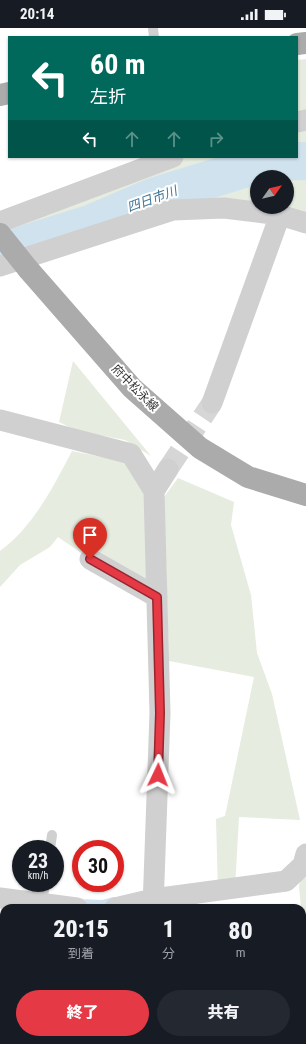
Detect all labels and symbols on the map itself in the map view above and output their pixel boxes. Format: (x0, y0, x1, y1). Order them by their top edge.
north arrow (250, 170, 294, 214)
water label: 四日市川 (125, 182, 181, 215)
street label: 府中松永線 (109, 362, 161, 414)
pin (73, 518, 107, 559)
position arrow (137, 754, 179, 796)
speed limit sign: 30 (72, 840, 124, 892)

